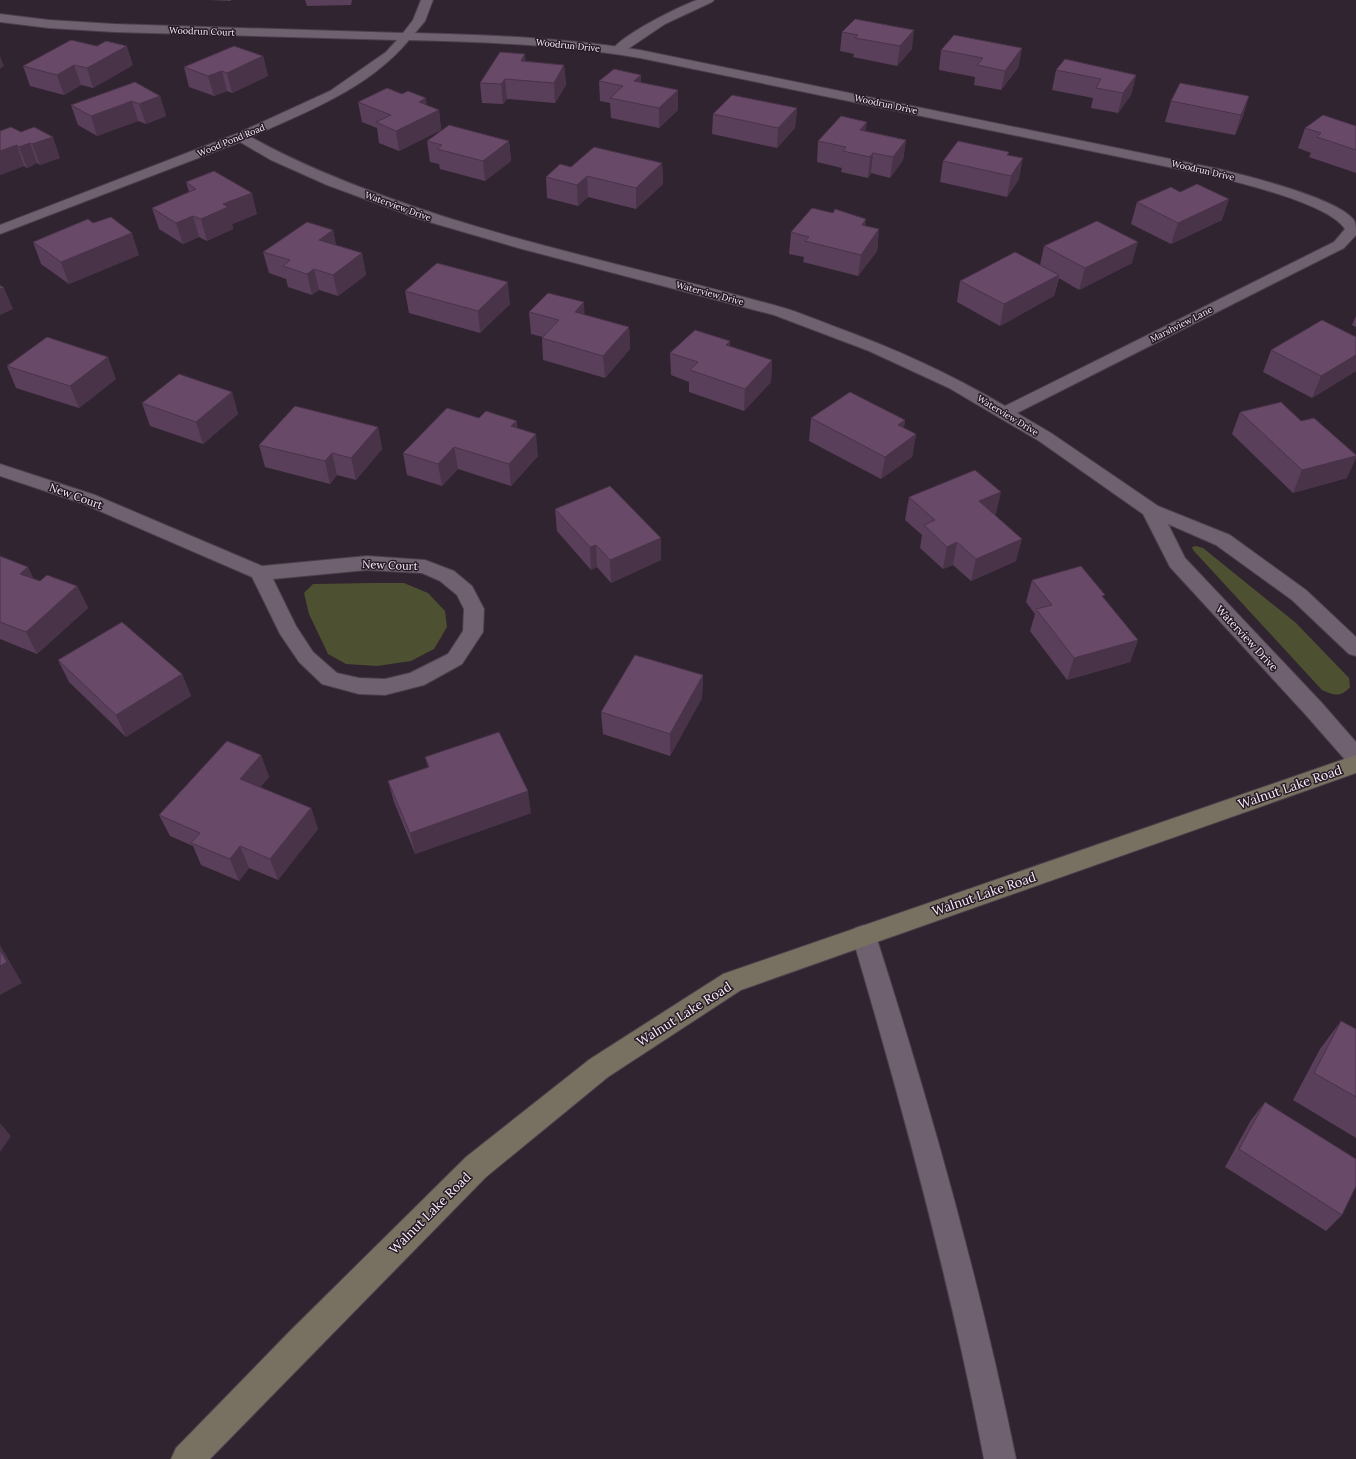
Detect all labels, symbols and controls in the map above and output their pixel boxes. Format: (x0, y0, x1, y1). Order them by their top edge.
street label: Woodrun Court (169, 24, 236, 38)
street label: Woodrun Drive (536, 36, 601, 54)
street label: Woodrun Drive (853, 92, 919, 116)
street label: Wood Pond Road (196, 121, 267, 159)
street label: Woodrun Drive (1171, 157, 1236, 183)
street label: Waterview Drive (363, 189, 433, 223)
street label: Waterview Drive (675, 279, 745, 307)
street label: Marshview Lane (1148, 304, 1214, 344)
street label: Waterview Drive (975, 392, 1041, 438)
street label: New Court (47, 480, 105, 512)
street label: New Court (362, 557, 419, 573)
street label: Waterview Drive (1213, 602, 1281, 674)
street label: Walnut Lake Road (1236, 761, 1344, 813)
street label: Walnut Lake Road (930, 868, 1038, 920)
street label: Walnut Lake Road (633, 978, 735, 1050)
street label: Walnut Lake Road (386, 1168, 475, 1257)

